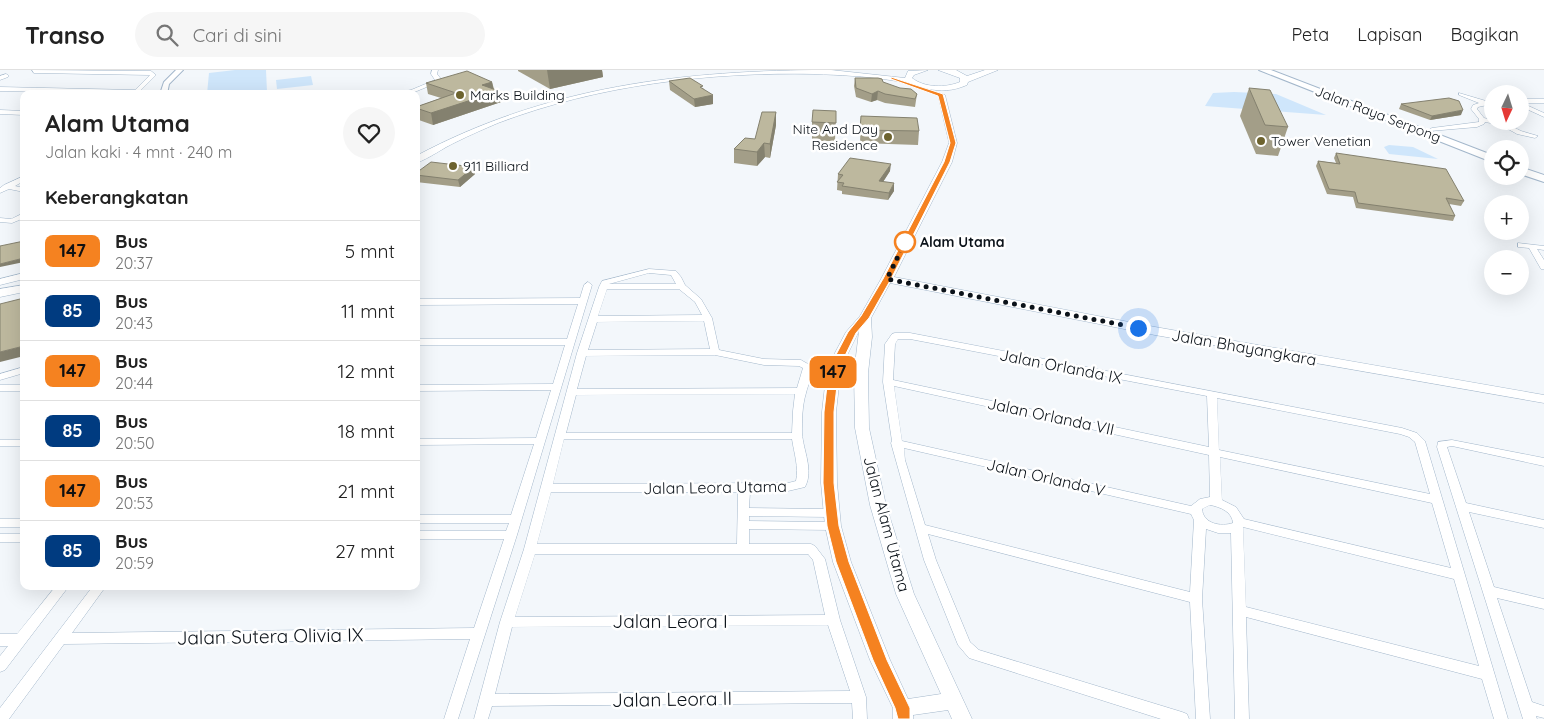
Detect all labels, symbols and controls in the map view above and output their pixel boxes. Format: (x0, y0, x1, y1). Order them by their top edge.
search box (135, 12, 485, 57)
text: Transo (25, 20, 105, 50)
icon: search (153, 21, 181, 49)
text: Cari di sini (193, 23, 282, 47)
text: Peta (1292, 23, 1329, 46)
text: Lapisan (1357, 23, 1422, 46)
text: Bagikan (1450, 23, 1519, 46)
street label: Jalan Raya Serpong (1313, 82, 1443, 146)
north arrow (1484, 85, 1529, 130)
map controls (1484, 85, 1529, 295)
place label: Marks Building (470, 86, 565, 104)
marker: Marks Building (454, 89, 466, 101)
button: heart (343, 107, 395, 159)
text: Alam Utama (45, 108, 190, 138)
place label: Nite And Day Residence (792, 120, 878, 154)
marker: Nite And Day Residence (882, 131, 894, 143)
place label: Tower Venetian (1271, 132, 1371, 150)
marker: Tower Venetian (1255, 135, 1267, 147)
button: locate (1484, 140, 1529, 185)
text: Jalan kaki · 4 mnt · 240 m (45, 142, 232, 162)
place label: 911 Billiard (463, 157, 529, 175)
marker: 911 Billiard (447, 160, 459, 172)
text: Keberangkatan (45, 185, 189, 209)
button: + (1484, 195, 1529, 240)
text: Bus (115, 229, 148, 253)
marker: Alam Utama (894, 231, 916, 253)
place label: Alam Utama (920, 233, 1004, 251)
text: 147 (59, 239, 86, 262)
text: 5 mnt (345, 239, 395, 263)
button: − (1484, 250, 1529, 295)
text: 20:37 (115, 253, 153, 273)
text: Bus (115, 289, 148, 313)
text: 85 (62, 299, 83, 322)
text: 11 mnt (341, 299, 395, 323)
text: 20:43 (115, 313, 153, 333)
your location (1126, 316, 1151, 341)
street label: Jalan Bhayangkara (1170, 324, 1318, 370)
street label: Jalan Orlanda IX (998, 344, 1124, 388)
text: Bus (115, 349, 148, 373)
line badge: 147 (804, 356, 862, 388)
text: 147 (59, 359, 86, 382)
text: 12 mnt (338, 359, 395, 383)
text: 147 (820, 360, 846, 383)
text: 20:44 (115, 373, 153, 393)
street label: Jalan Orlanda VII (986, 393, 1116, 439)
text: Bus (115, 409, 148, 433)
text: 85 (62, 419, 83, 442)
text: 18 mnt (338, 419, 395, 443)
text: 20:50 (115, 433, 155, 453)
street label: Jalan Alam Utama (859, 454, 915, 594)
street label: Jalan Orlanda V (985, 454, 1108, 500)
text: Bus (115, 469, 148, 493)
street label: Jalan Leora Utama (643, 476, 787, 498)
text: 147 (59, 479, 86, 502)
text: 21 mnt (338, 479, 395, 503)
text: 20:53 (115, 493, 153, 513)
text: Bus (115, 529, 148, 553)
text: 85 (62, 539, 83, 562)
text: 27 mnt (335, 539, 395, 563)
text: 20:59 (115, 553, 154, 573)
street label: Jalan Leora I (612, 609, 728, 633)
street label: Jalan Sutera Olivia IX (176, 622, 364, 650)
street label: Jalan Leora II (612, 686, 732, 712)

